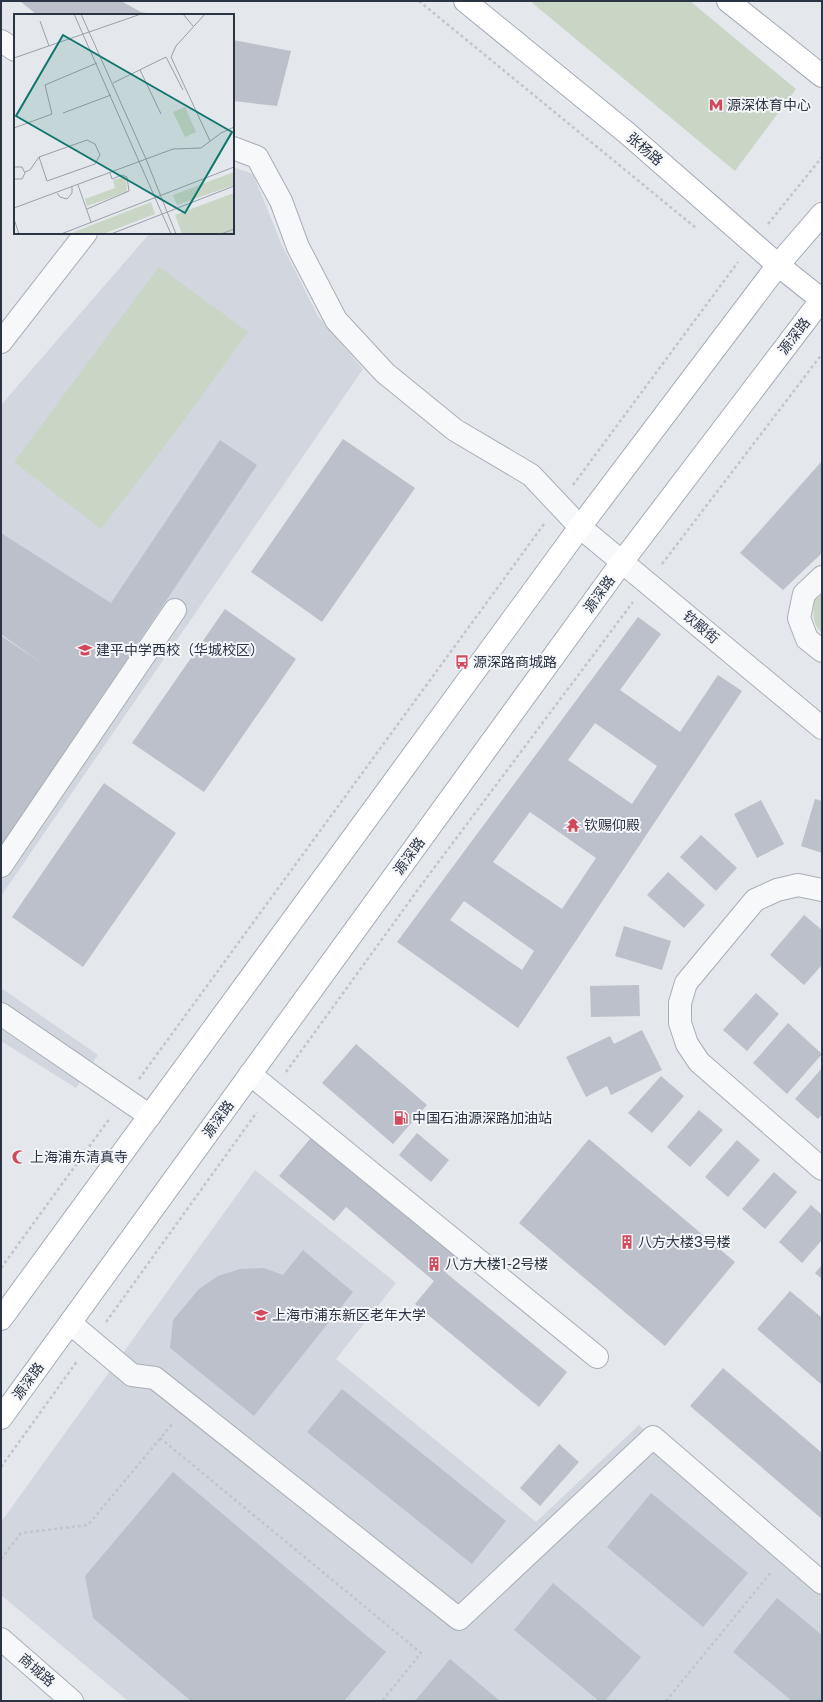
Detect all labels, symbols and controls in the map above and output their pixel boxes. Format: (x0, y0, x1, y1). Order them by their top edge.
inset map (14, 14, 234, 234)
metro station icon: 源深体育中心 (708, 97, 724, 113)
place label: 源深体育中心 (727, 97, 811, 113)
street label: 张杨路 (624, 129, 666, 169)
street label: 源深路 (775, 314, 813, 358)
street label: 源深路 (580, 572, 618, 616)
street label: 钦殿街 (680, 607, 722, 647)
school or university icon: 建平中学西校（华城校区） (77, 642, 93, 658)
place label: 建平中学西校（华城校区） (96, 642, 264, 658)
bus stop icon: 源深路商城路 (454, 654, 470, 670)
place label: 源深路商城路 (473, 654, 557, 670)
temple icon: 钦赐仰殿 (565, 817, 581, 833)
place label: 钦赐仰殿 (584, 817, 640, 833)
street label: 源深路 (390, 834, 428, 878)
street label: 源深路 (199, 1097, 237, 1141)
fuel station icon: 中国石油源深路加油站 (393, 1110, 409, 1126)
place label: 中国石油源深路加油站 (412, 1110, 552, 1126)
mosque icon: 上海浦东清真寺 (11, 1149, 27, 1165)
place label: 上海浦东清真寺 (30, 1149, 128, 1165)
building icon: 八方大楼3号楼 (619, 1234, 635, 1250)
place label: 八方大楼3号楼 (638, 1234, 731, 1250)
building icon: 八方大楼1-2号楼 (426, 1256, 442, 1272)
place label: 八方大楼1-2号楼 (445, 1256, 548, 1272)
school or university icon: 上海市浦东新区老年大学 (253, 1307, 269, 1323)
place label: 上海市浦东新区老年大学 (272, 1307, 426, 1323)
street label: 源深路 (9, 1359, 47, 1403)
street label: 商城路 (16, 1650, 58, 1690)

